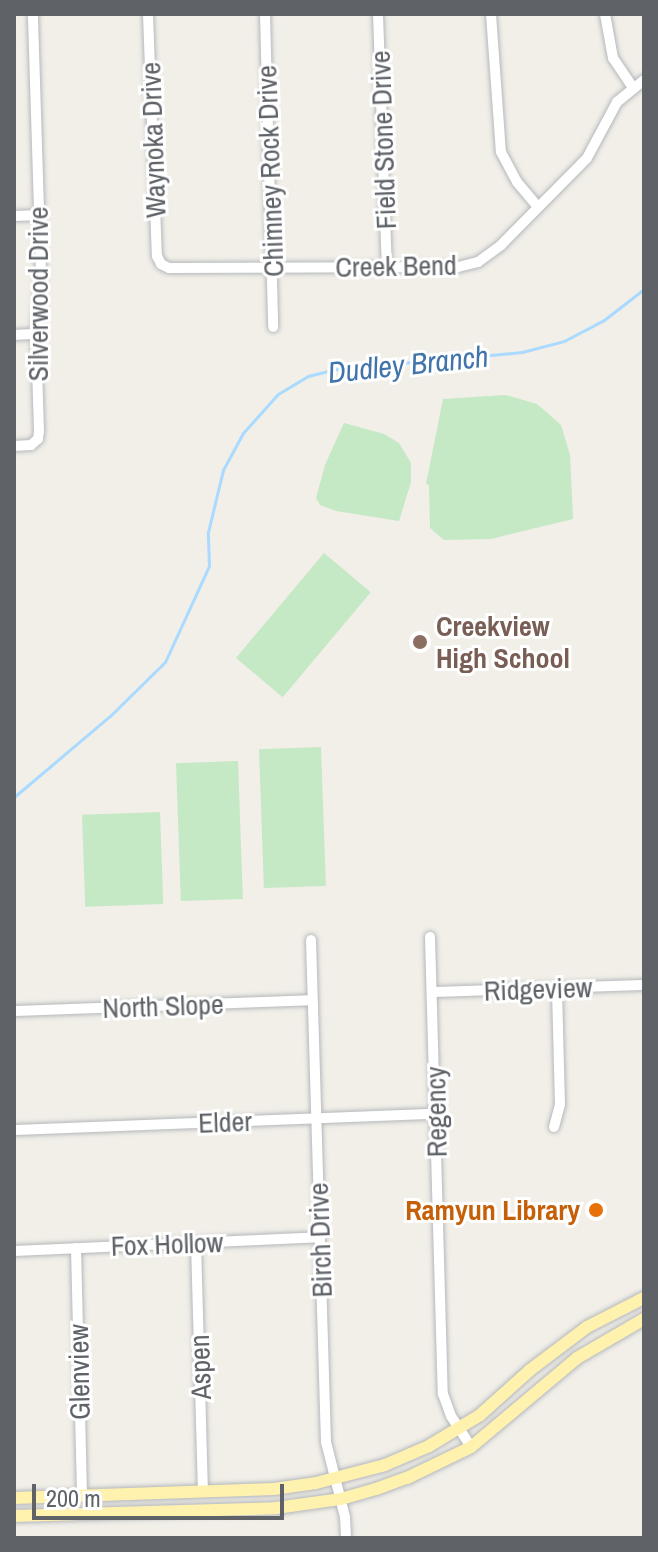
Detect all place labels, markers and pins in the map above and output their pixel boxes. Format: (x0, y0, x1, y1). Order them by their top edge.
place label: Creekview High School (436, 609, 570, 675)
marker: Creekview High School (411, 633, 429, 651)
place label: Ramyun Library (405, 1193, 580, 1227)
marker: Ramyun Library (587, 1201, 605, 1219)

